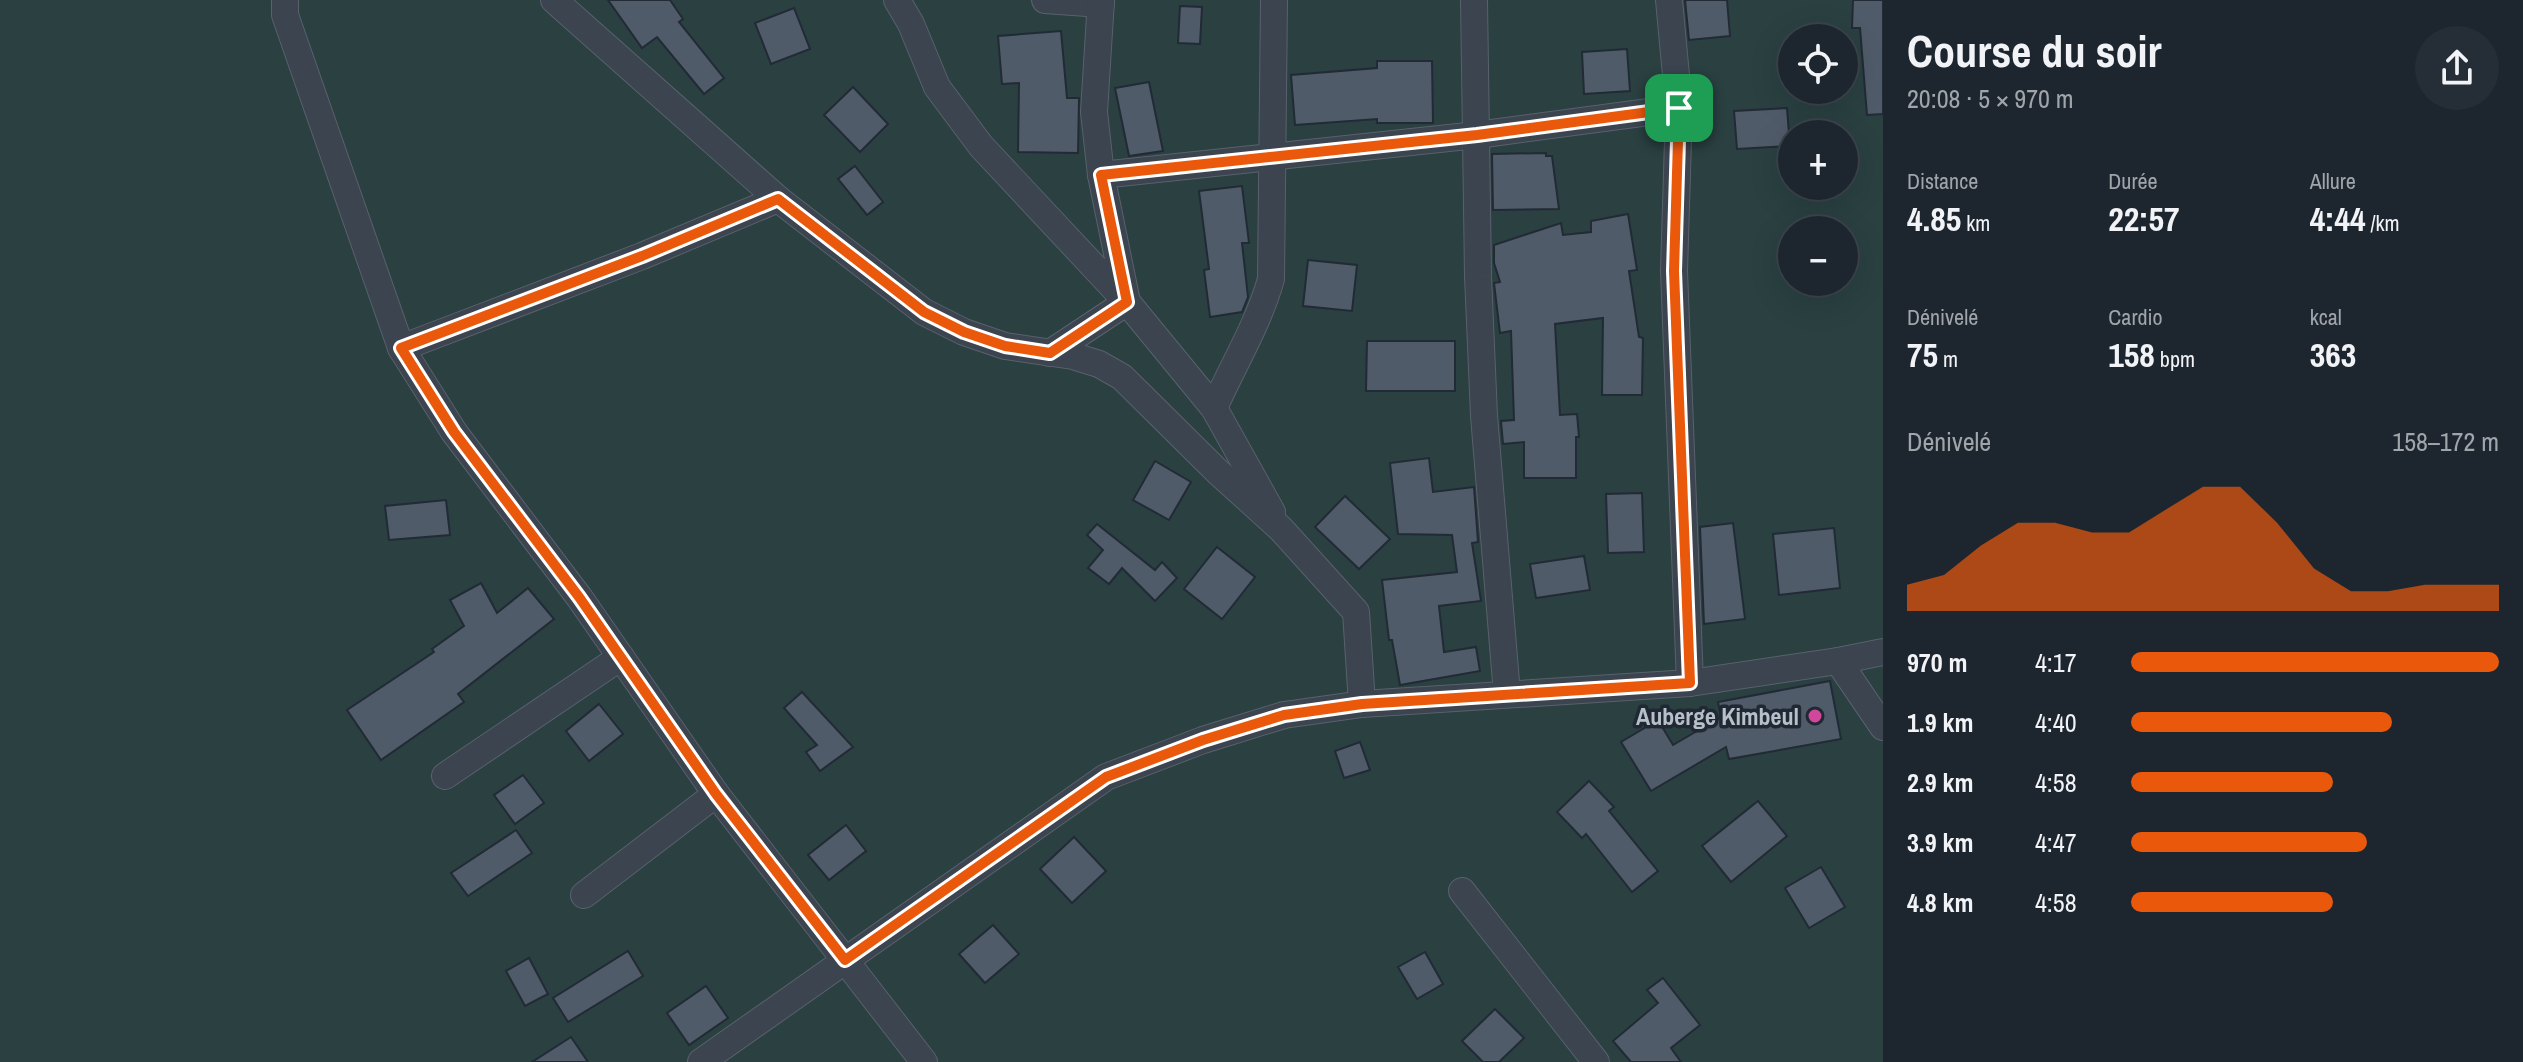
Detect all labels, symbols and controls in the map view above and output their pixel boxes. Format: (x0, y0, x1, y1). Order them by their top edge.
text: Course du soir (1907, 21, 2162, 81)
map controls (1778, 24, 1858, 296)
button: locate (1778, 24, 1858, 104)
button: share (2415, 26, 2499, 110)
pin (1645, 74, 1713, 142)
text: 20:08 · 5 × 970 m (1907, 81, 2074, 116)
icon: arrive (1657, 86, 1701, 130)
button: + (1778, 120, 1858, 200)
text: Distance (1907, 166, 1978, 196)
text: Durée (2108, 166, 2157, 196)
text: Allure (2310, 166, 2356, 196)
text: 4.85 (1907, 196, 1961, 242)
text: 22:57 (2108, 196, 2180, 242)
text: 4:44 (2310, 196, 2365, 242)
text: km (1961, 208, 1990, 238)
text: /km (2365, 208, 2400, 238)
button: − (1778, 216, 1858, 296)
text: Dénivelé (1907, 302, 1978, 332)
text: Cardio (2108, 302, 2162, 332)
text: kcal (2310, 302, 2342, 332)
text: 75 (1907, 332, 1938, 378)
text: 158 (2108, 332, 2155, 378)
text: 363 (2310, 332, 2356, 378)
text: m (1938, 344, 1958, 374)
text: bpm (2155, 344, 2195, 374)
text: Dénivelé (1907, 424, 1991, 459)
text: 158–172 m (2392, 424, 2499, 459)
text: 970 m (1907, 645, 1967, 680)
text: 4:17 (2035, 645, 2077, 680)
place label: Auberge Kimbeul (1636, 700, 1799, 732)
text: 1.9 km (1907, 705, 1973, 740)
text: 4:40 (2035, 705, 2077, 740)
marker: Auberge Kimbeul (1806, 707, 1824, 725)
text: 2.9 km (1907, 765, 1973, 800)
text: 4:58 (2035, 765, 2077, 800)
text: 3.9 km (1907, 825, 1973, 860)
text: 4:47 (2035, 825, 2077, 860)
text: 4.8 km (1907, 885, 1973, 920)
text: 4:58 (2035, 885, 2077, 920)

